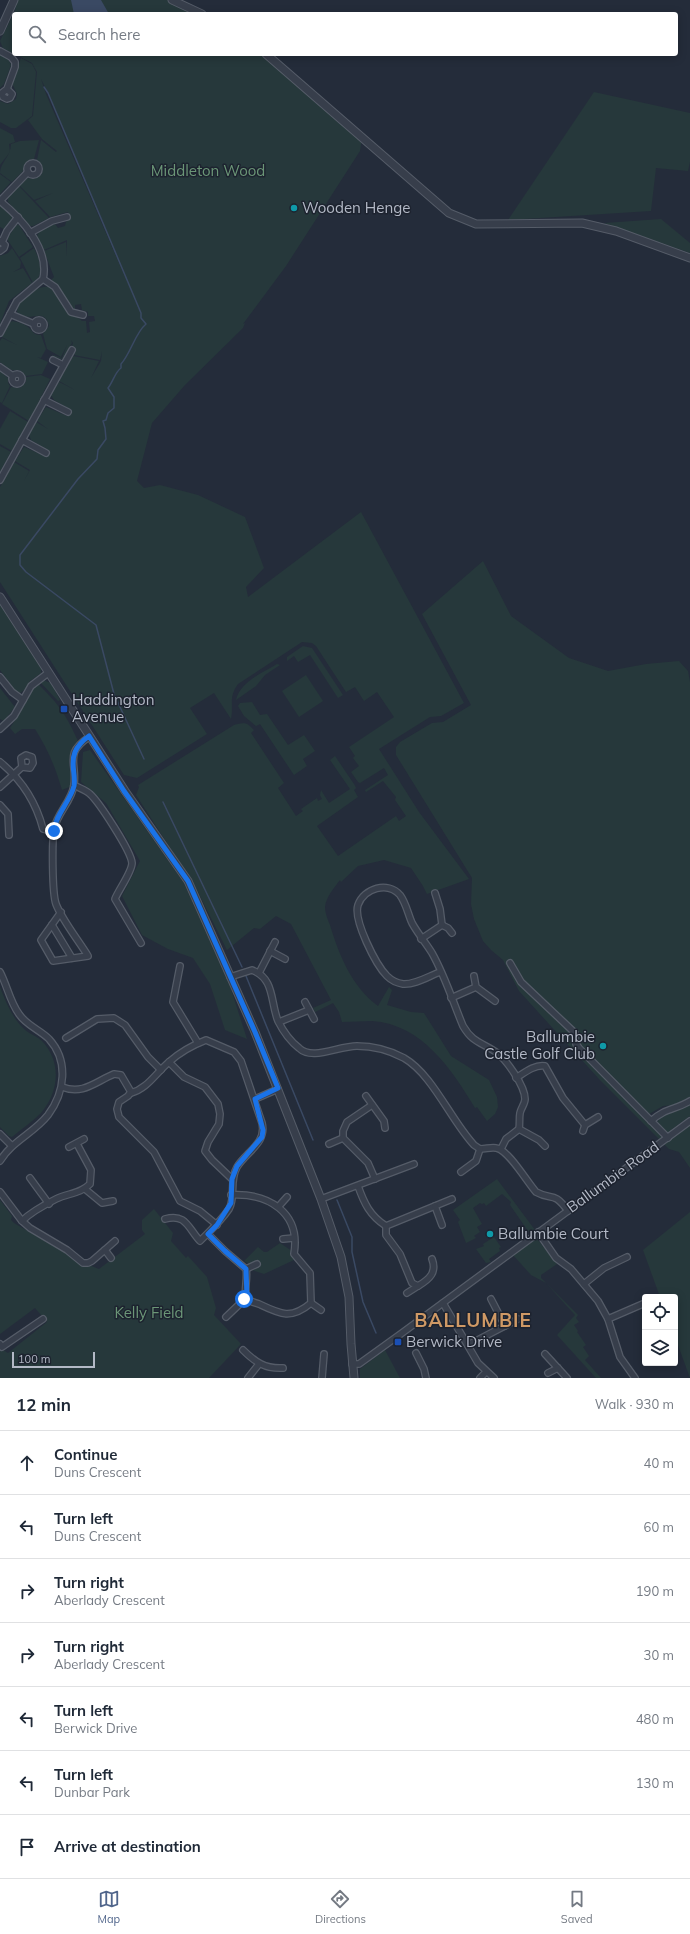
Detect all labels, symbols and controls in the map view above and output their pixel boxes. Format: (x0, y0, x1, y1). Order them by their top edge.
search box (12, 12, 678, 56)
icon: search (26, 23, 48, 45)
text: Search here (58, 25, 140, 44)
park label: Middleton Wood (151, 161, 265, 180)
place label: Wooden Henge (302, 198, 410, 217)
marker: Wooden Henge (289, 203, 299, 213)
place label: Haddington Avenue (72, 690, 154, 726)
marker: Haddington Avenue (59, 704, 69, 714)
route end (45, 822, 63, 840)
place label: Ballumbie Castle Golf Club (484, 1027, 595, 1063)
marker: Ballumbie Castle Golf Club (598, 1041, 608, 1051)
street label: Ballumbie Road (563, 1137, 663, 1216)
place label: Ballumbie Court (498, 1224, 609, 1243)
marker: Ballumbie Court (485, 1229, 495, 1239)
route start (235, 1290, 253, 1308)
map controls (642, 1294, 678, 1366)
button: locate (642, 1294, 678, 1330)
park label: Kelly Field (114, 1303, 184, 1322)
district label: BALLUMBIE (414, 1308, 532, 1332)
button: layers (642, 1330, 678, 1366)
place label: Berwick Drive (406, 1332, 502, 1351)
marker: Berwick Drive (393, 1337, 403, 1347)
scale bar (12, 1350, 95, 1369)
text: 100 m (18, 1352, 50, 1366)
text: 12 min (16, 1394, 71, 1415)
text: Walk · 930 m (595, 1396, 674, 1412)
text: Continue (54, 1445, 117, 1464)
icon: ahead (16, 1452, 38, 1474)
text: 40 m (644, 1455, 674, 1471)
text: Duns Crescent (54, 1464, 141, 1480)
text: Turn left (54, 1509, 113, 1528)
icon: left (16, 1516, 38, 1538)
text: 60 m (644, 1519, 674, 1535)
text: Duns Crescent (54, 1528, 141, 1544)
text: Turn right (54, 1573, 124, 1592)
icon: right (16, 1580, 38, 1602)
text: 190 m (636, 1583, 674, 1599)
text: Aberlady Crescent (54, 1592, 165, 1608)
text: Turn right (54, 1637, 124, 1656)
icon: right (16, 1644, 38, 1666)
text: 30 m (644, 1647, 674, 1663)
text: Aberlady Crescent (54, 1656, 165, 1672)
text: Turn left (54, 1701, 113, 1720)
icon: left (16, 1708, 38, 1730)
text: 480 m (636, 1711, 674, 1727)
text: Berwick Drive (54, 1720, 137, 1736)
text: Turn left (54, 1765, 113, 1784)
icon: left (16, 1772, 38, 1794)
text: 130 m (636, 1775, 674, 1791)
text: Dunbar Park (54, 1784, 130, 1800)
icon: arrive (16, 1836, 38, 1858)
text: Arrive at destination (54, 1837, 201, 1856)
tab: Map (97, 1888, 120, 1926)
tab: Directions (315, 1888, 366, 1926)
tab: Saved (561, 1888, 593, 1926)

